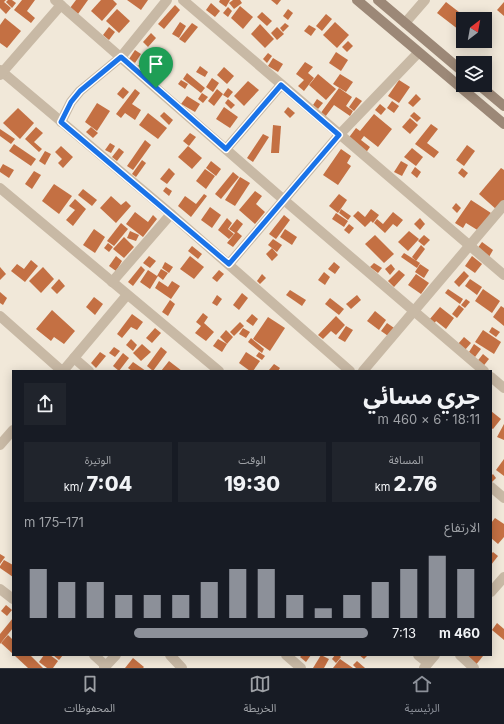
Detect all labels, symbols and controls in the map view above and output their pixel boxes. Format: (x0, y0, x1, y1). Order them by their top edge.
north arrow (456, 12, 492, 48)
map controls (456, 12, 492, 92)
pin (139, 47, 173, 88)
icon: arrive (145, 53, 167, 75)
button: layers (456, 56, 492, 92)
button: share (24, 383, 66, 425)
text: جري مسائي (363, 383, 480, 409)
text: 18:11 · 6 × 460 m (378, 411, 480, 427)
text: الوتيرة (85, 453, 111, 467)
text: الوقت (238, 453, 266, 467)
text: المسافة (389, 453, 423, 467)
text: 7:04 (87, 472, 132, 496)
text: 19:30 (224, 472, 280, 496)
text: 2.76 (393, 472, 437, 496)
text: /km (64, 480, 87, 494)
text: km (375, 480, 393, 494)
text: 171–175 m (24, 514, 84, 530)
text: الارتفاع (444, 519, 480, 535)
text: 7:13 (392, 625, 416, 641)
text: 460 m (439, 625, 480, 641)
tab: المحفوظات (64, 673, 115, 720)
tab: الخريطة (243, 673, 276, 720)
tab: الرئيسية (405, 673, 440, 720)

